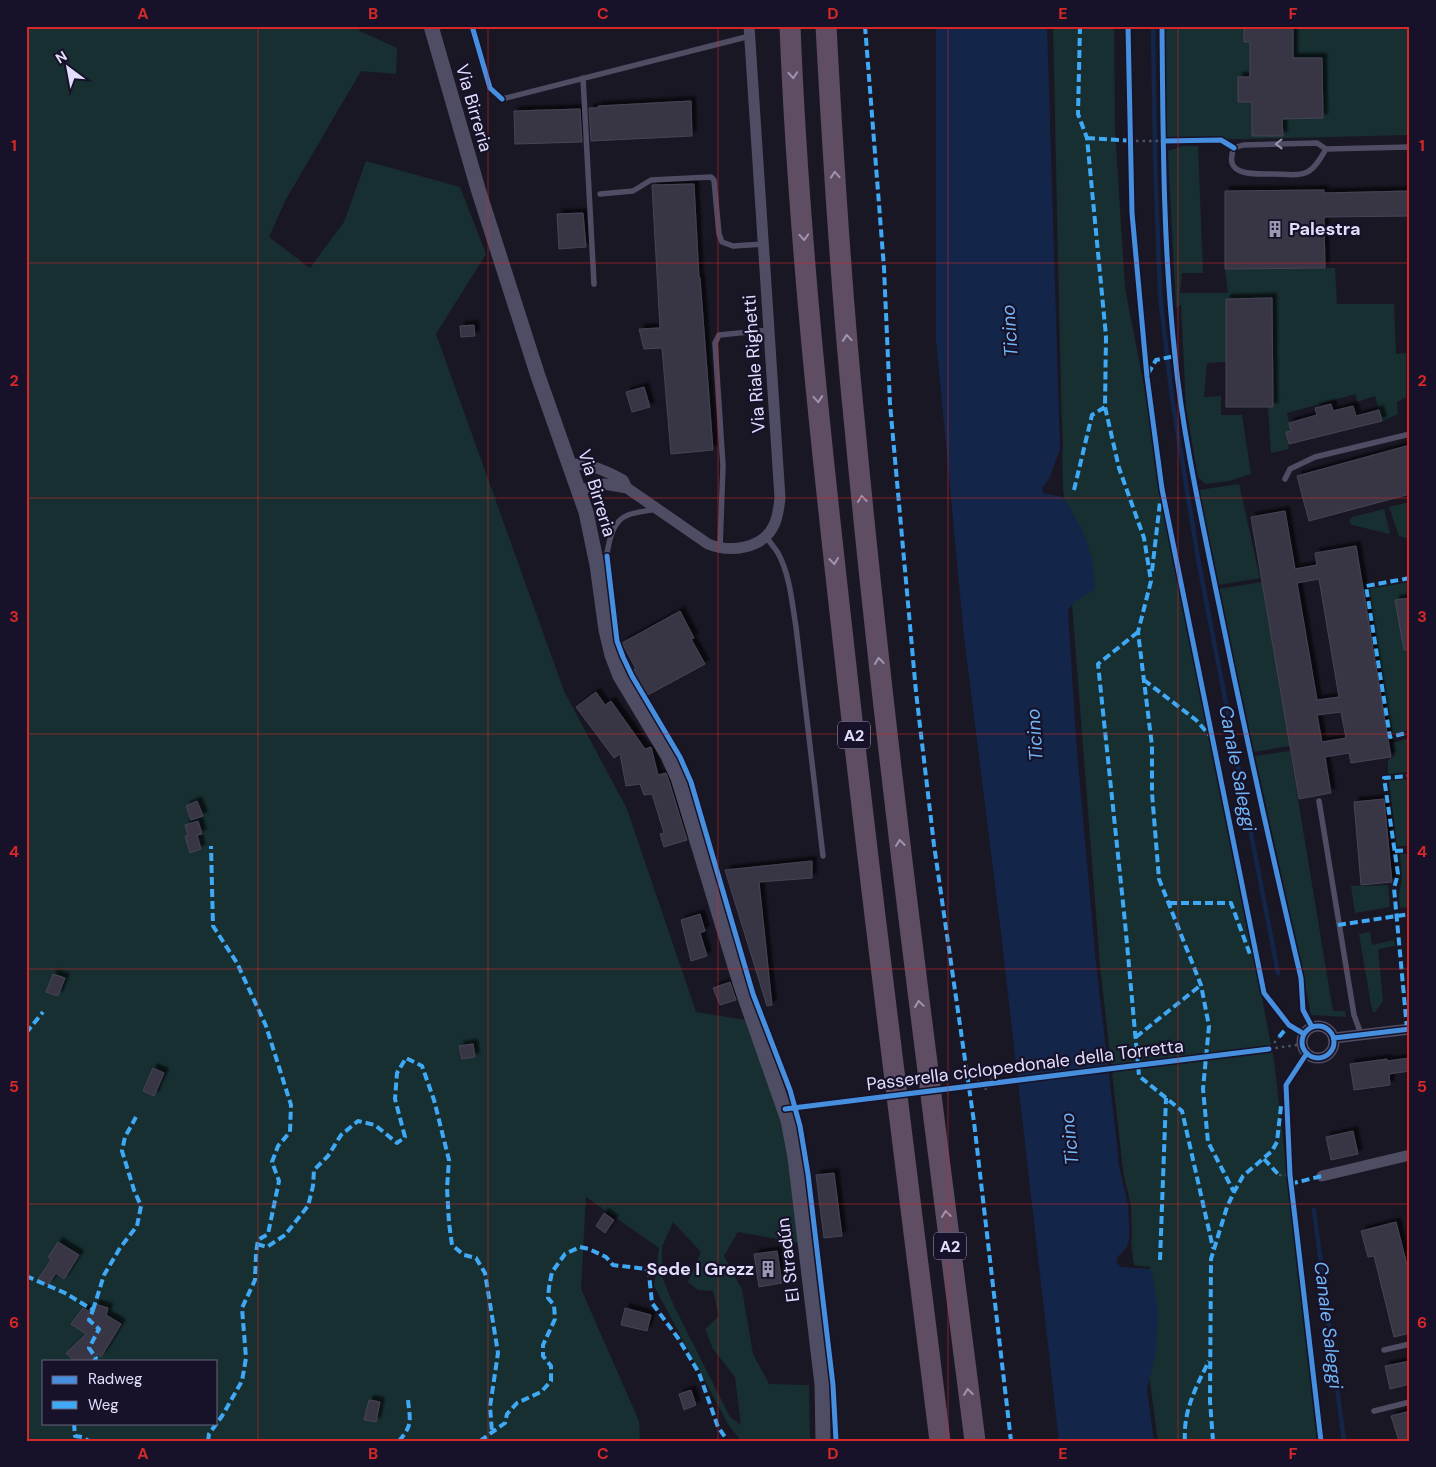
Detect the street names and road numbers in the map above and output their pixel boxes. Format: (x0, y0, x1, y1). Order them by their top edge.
street label: Via Birreria (450, 61, 498, 155)
street label: Via Riale Righetti (737, 294, 771, 434)
street label: Via Birreria (572, 446, 622, 540)
road number: A2 (838, 722, 870, 748)
street label: Passerella ciclopedonale della Torretta (865, 1034, 1185, 1096)
street label: El Stradún (771, 1216, 805, 1304)
road number: A2 (934, 1232, 966, 1260)

